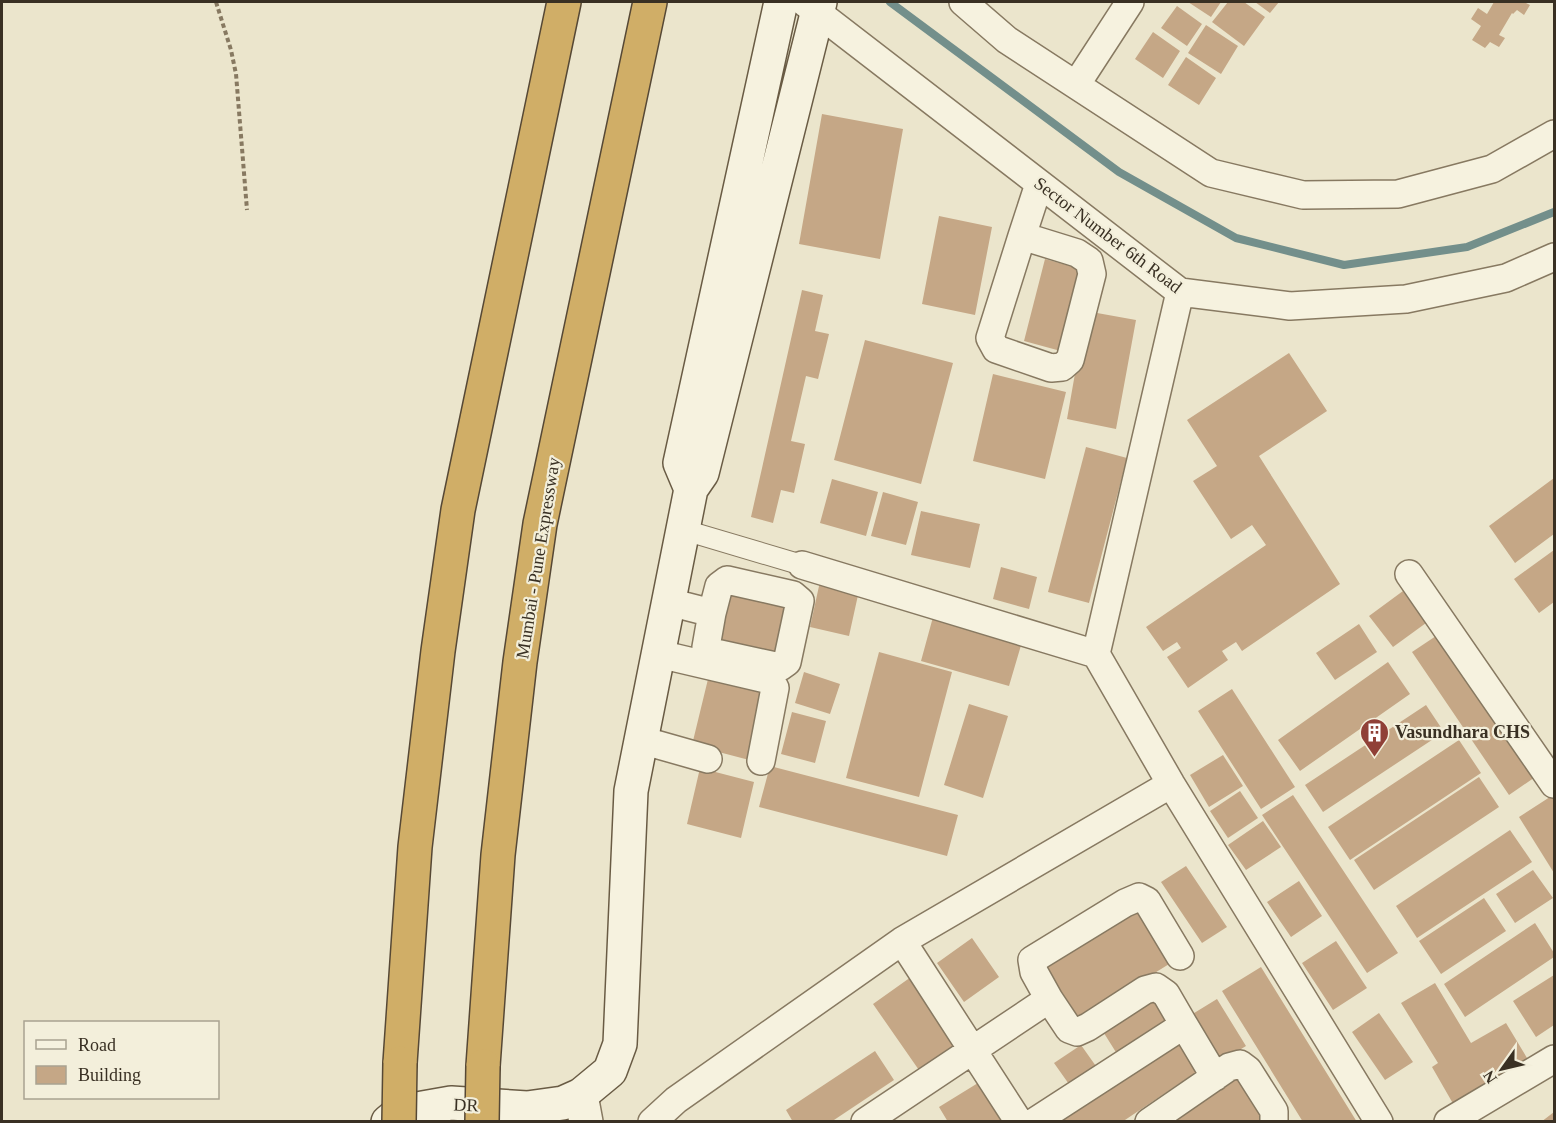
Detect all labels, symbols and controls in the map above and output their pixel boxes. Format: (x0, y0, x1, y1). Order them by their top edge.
street label: Sector Number 6th Road (1030, 173, 1186, 297)
street label: Mumbai - Pune Expressway (512, 456, 564, 660)
building icon: Vasundhara CHS (1358, 716, 1390, 758)
place label: Vasundhara CHS (1395, 722, 1530, 742)
legend (24, 1021, 219, 1099)
text: Road (78, 1035, 116, 1055)
north arrow (1472, 1039, 1532, 1099)
text: Building (78, 1065, 141, 1085)
text: N (1479, 1067, 1500, 1087)
street label: DR (453, 1095, 479, 1115)

